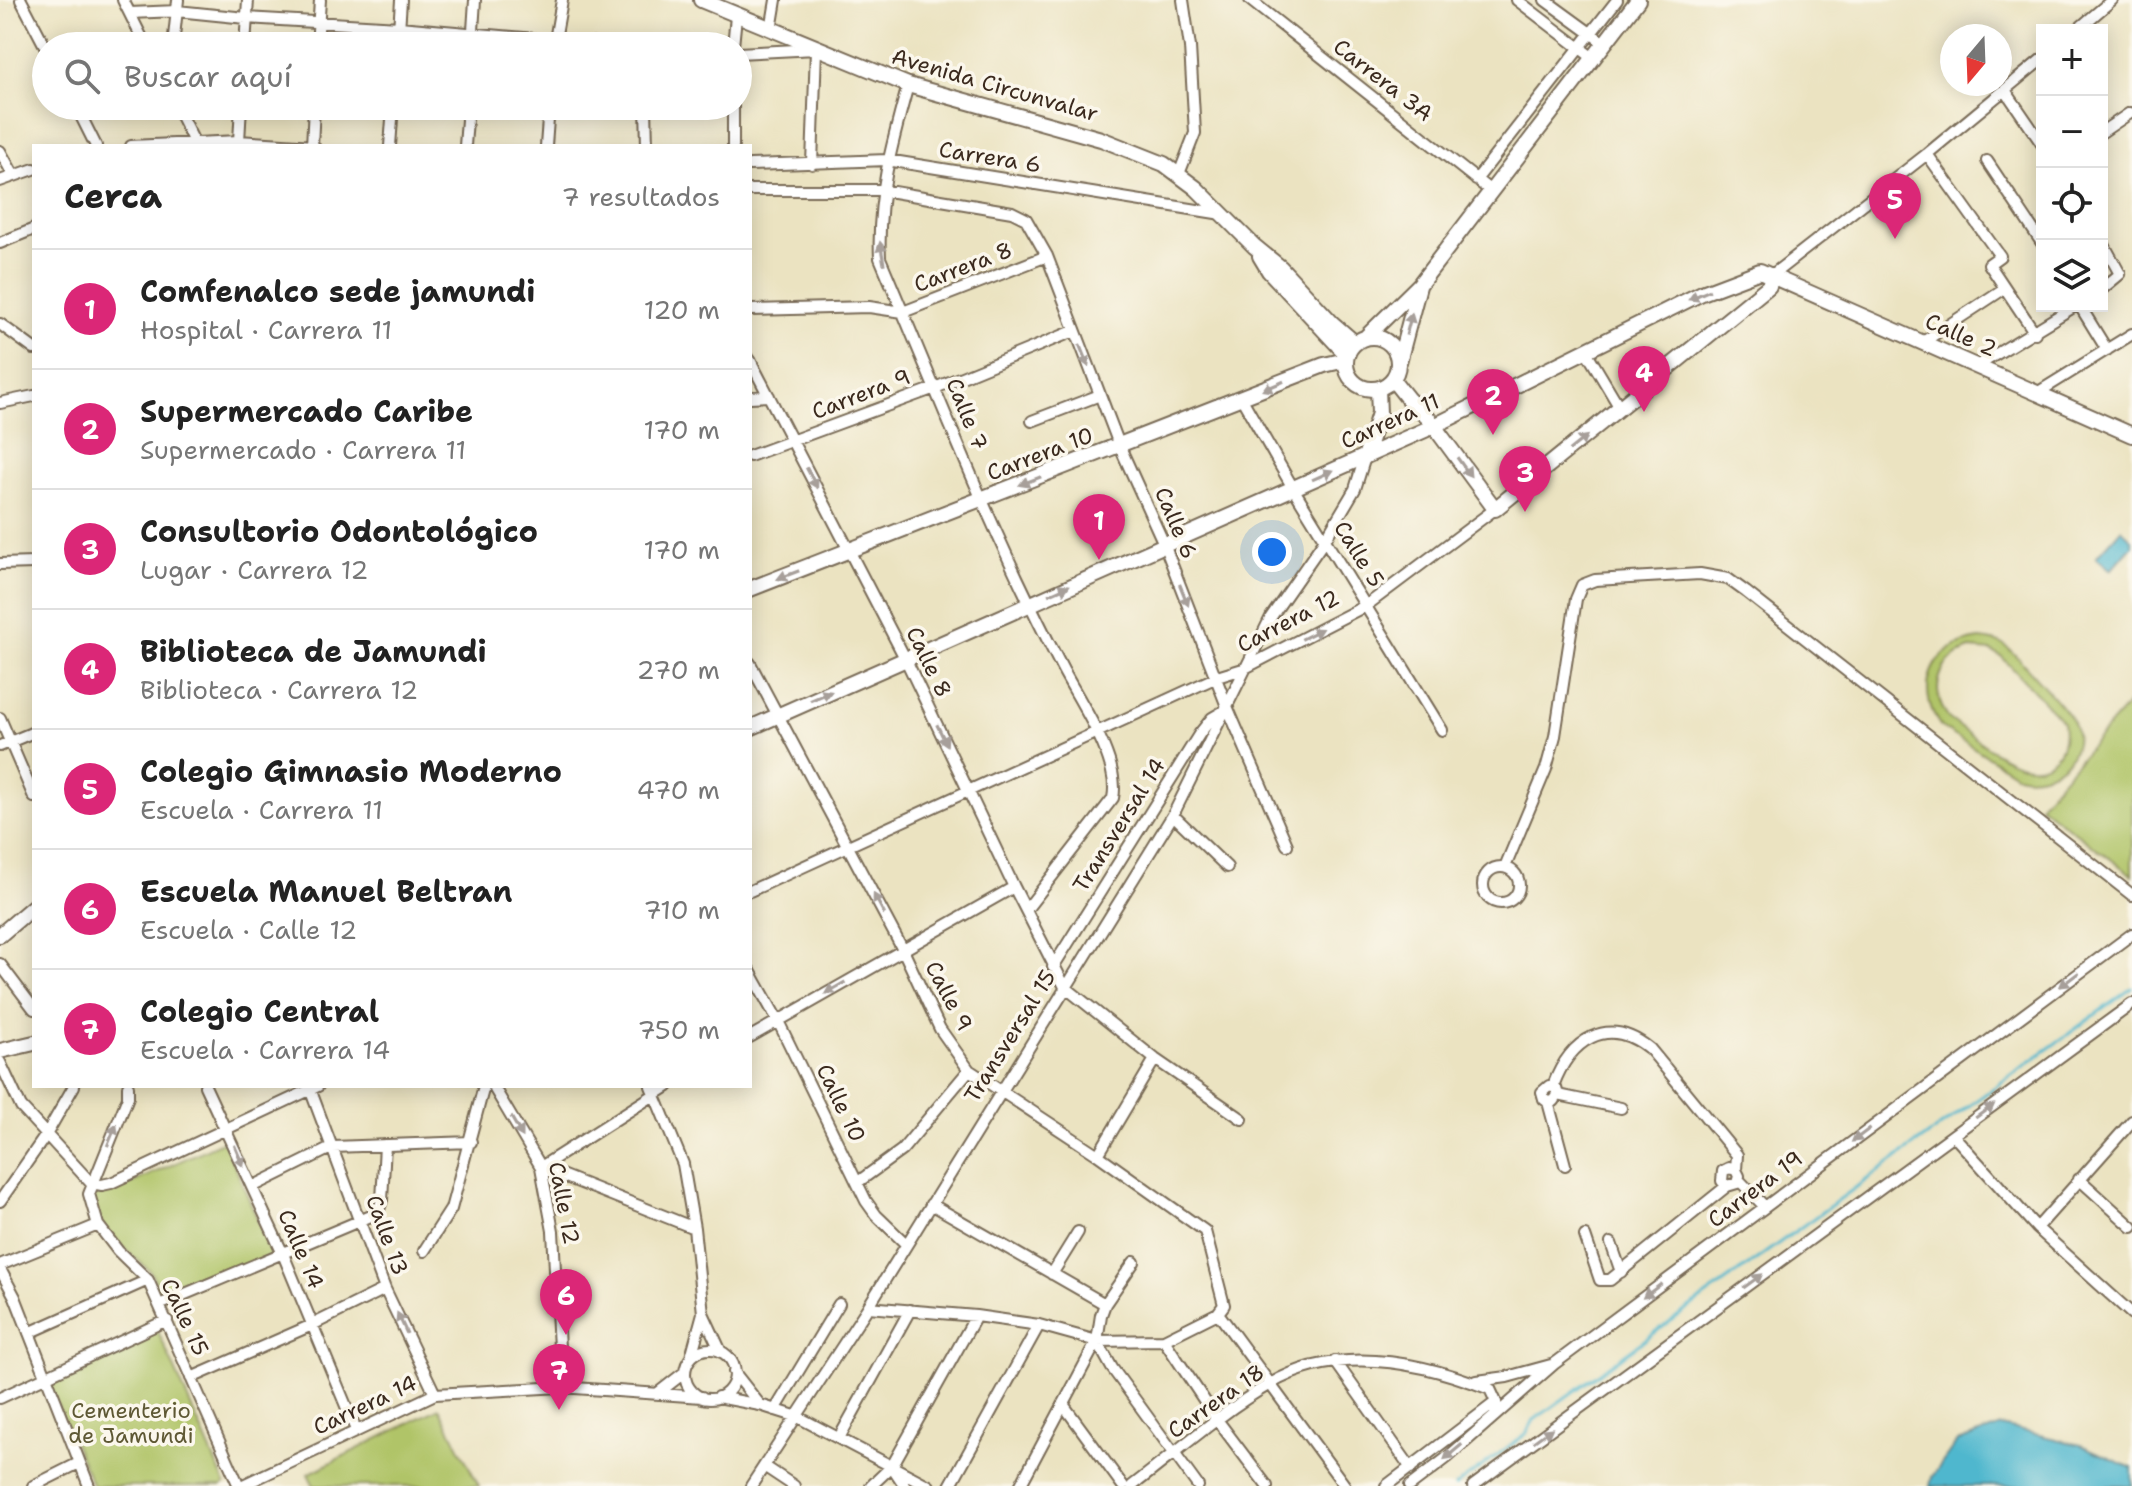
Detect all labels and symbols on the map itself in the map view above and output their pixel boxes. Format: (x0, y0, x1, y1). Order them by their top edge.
north arrow (1940, 24, 2012, 96)
street label: Carrera 3A (1327, 32, 1439, 128)
street label: Avenida Circunvalar (888, 42, 1102, 128)
street label: Carrera 6 (937, 135, 1043, 179)
pin: 5 (1869, 173, 1921, 239)
street label: Carrera 8 (910, 235, 1016, 299)
one-way arrow (875, 241, 887, 266)
one-way arrow (1688, 288, 1711, 301)
street label: Calle 2 (1921, 306, 2001, 364)
one-way arrow (1403, 311, 1415, 336)
one-way arrow (1078, 344, 1091, 368)
pin: 4 (1618, 346, 1670, 412)
street label: Carrera 9 (808, 362, 914, 426)
pin: 2 (1467, 369, 1519, 435)
street label: Calle 7 (939, 374, 995, 454)
one-way arrow (1261, 380, 1284, 393)
street label: Carrera 11 (1336, 386, 1444, 456)
street label: Carrera 10 (983, 420, 1097, 488)
one-way arrow (1568, 435, 1588, 452)
pin: 3 (1499, 446, 1551, 512)
one-way arrow (1456, 456, 1472, 478)
one-way arrow (806, 467, 819, 490)
one-way arrow (1311, 469, 1334, 482)
one-way arrow (1018, 475, 1042, 488)
street label: Calle 6 (1148, 483, 1204, 563)
pin: 1 (1073, 494, 1125, 560)
street label: Calle 5 (1327, 515, 1391, 593)
your location (1252, 532, 1292, 572)
one-way arrow (776, 569, 800, 582)
one-way arrow (1178, 583, 1191, 607)
street label: Carrera 12 (1232, 583, 1344, 659)
one-way arrow (1047, 584, 1070, 597)
street label: Calle 8 (899, 622, 959, 702)
one-way arrow (1301, 627, 1324, 640)
one-way arrow (809, 689, 833, 703)
one-way arrow (936, 724, 949, 747)
street label: Transversal 14 (1066, 753, 1172, 897)
one-way arrow (872, 892, 885, 915)
street label: Calle 9 (919, 956, 979, 1036)
street label: Transversal 15 (958, 964, 1062, 1108)
one-way arrow (2059, 972, 2080, 988)
one-way arrow (824, 981, 846, 995)
street label: Calle 10 (810, 1059, 872, 1147)
one-way arrow (1975, 1104, 1996, 1119)
one-way arrow (510, 1116, 524, 1138)
one-way arrow (106, 1123, 119, 1147)
one-way arrow (1851, 1127, 1871, 1143)
street label: Carrera 19 (1702, 1144, 1808, 1234)
one-way arrow (232, 1145, 245, 1168)
street label: Calle 12 (542, 1159, 586, 1247)
street label: Calle 13 (359, 1191, 415, 1279)
street label: Calle 14 (271, 1205, 331, 1293)
pin: 6 (540, 1269, 592, 1335)
one-way arrow (1742, 1273, 1764, 1289)
street label: Calle 15 (155, 1274, 215, 1360)
one-way arrow (1642, 1282, 1662, 1298)
one-way arrow (395, 1312, 409, 1335)
pin: 7 (533, 1344, 585, 1410)
street label: Carrera 18 (1162, 1357, 1270, 1445)
street label: Carrera 14 (308, 1368, 422, 1442)
park label: Cementerio de Jamundi (68, 1396, 194, 1450)
one-way arrow (1533, 1427, 1553, 1443)
one-way arrow (1443, 1443, 1463, 1461)

